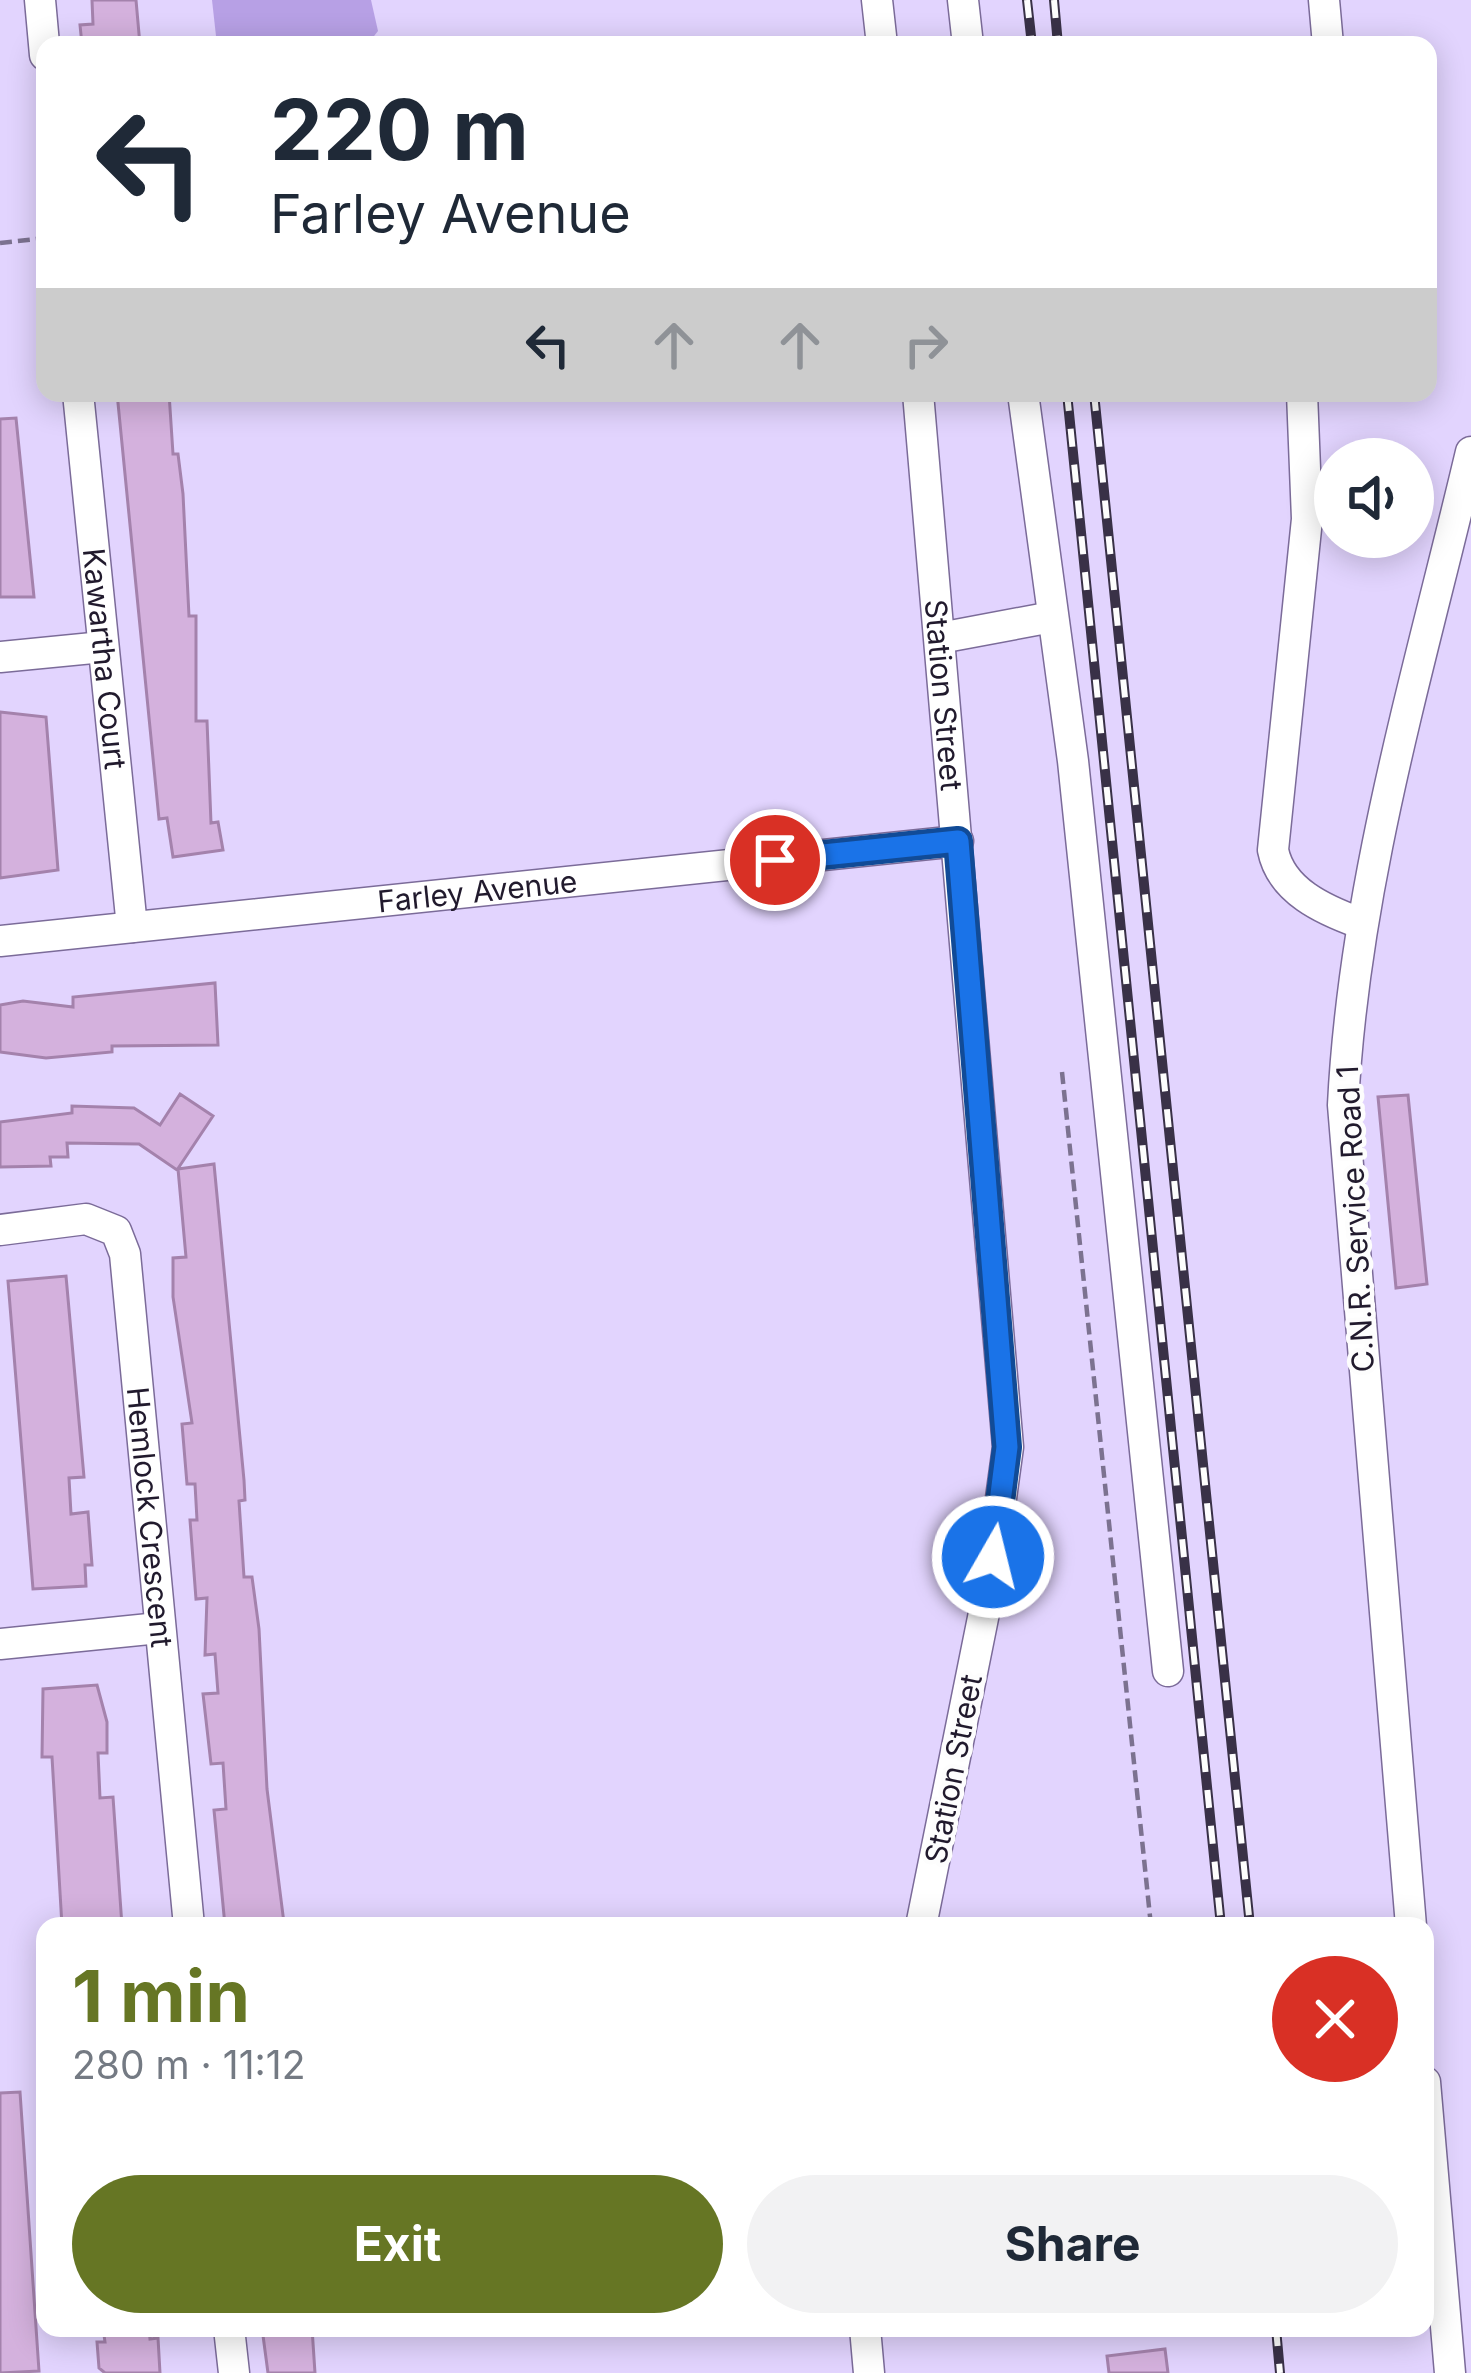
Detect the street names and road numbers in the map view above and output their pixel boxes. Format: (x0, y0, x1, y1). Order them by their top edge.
street label: Kawartha Court (76, 546, 134, 771)
street label: Station Street (918, 598, 970, 792)
street label: Farley Avenue (376, 863, 579, 919)
street label: C.N.R. Service Road 1 (1329, 1065, 1381, 1373)
street label: Hemlock Crescent (120, 1385, 180, 1649)
street label: Station Street (917, 1671, 989, 1867)

